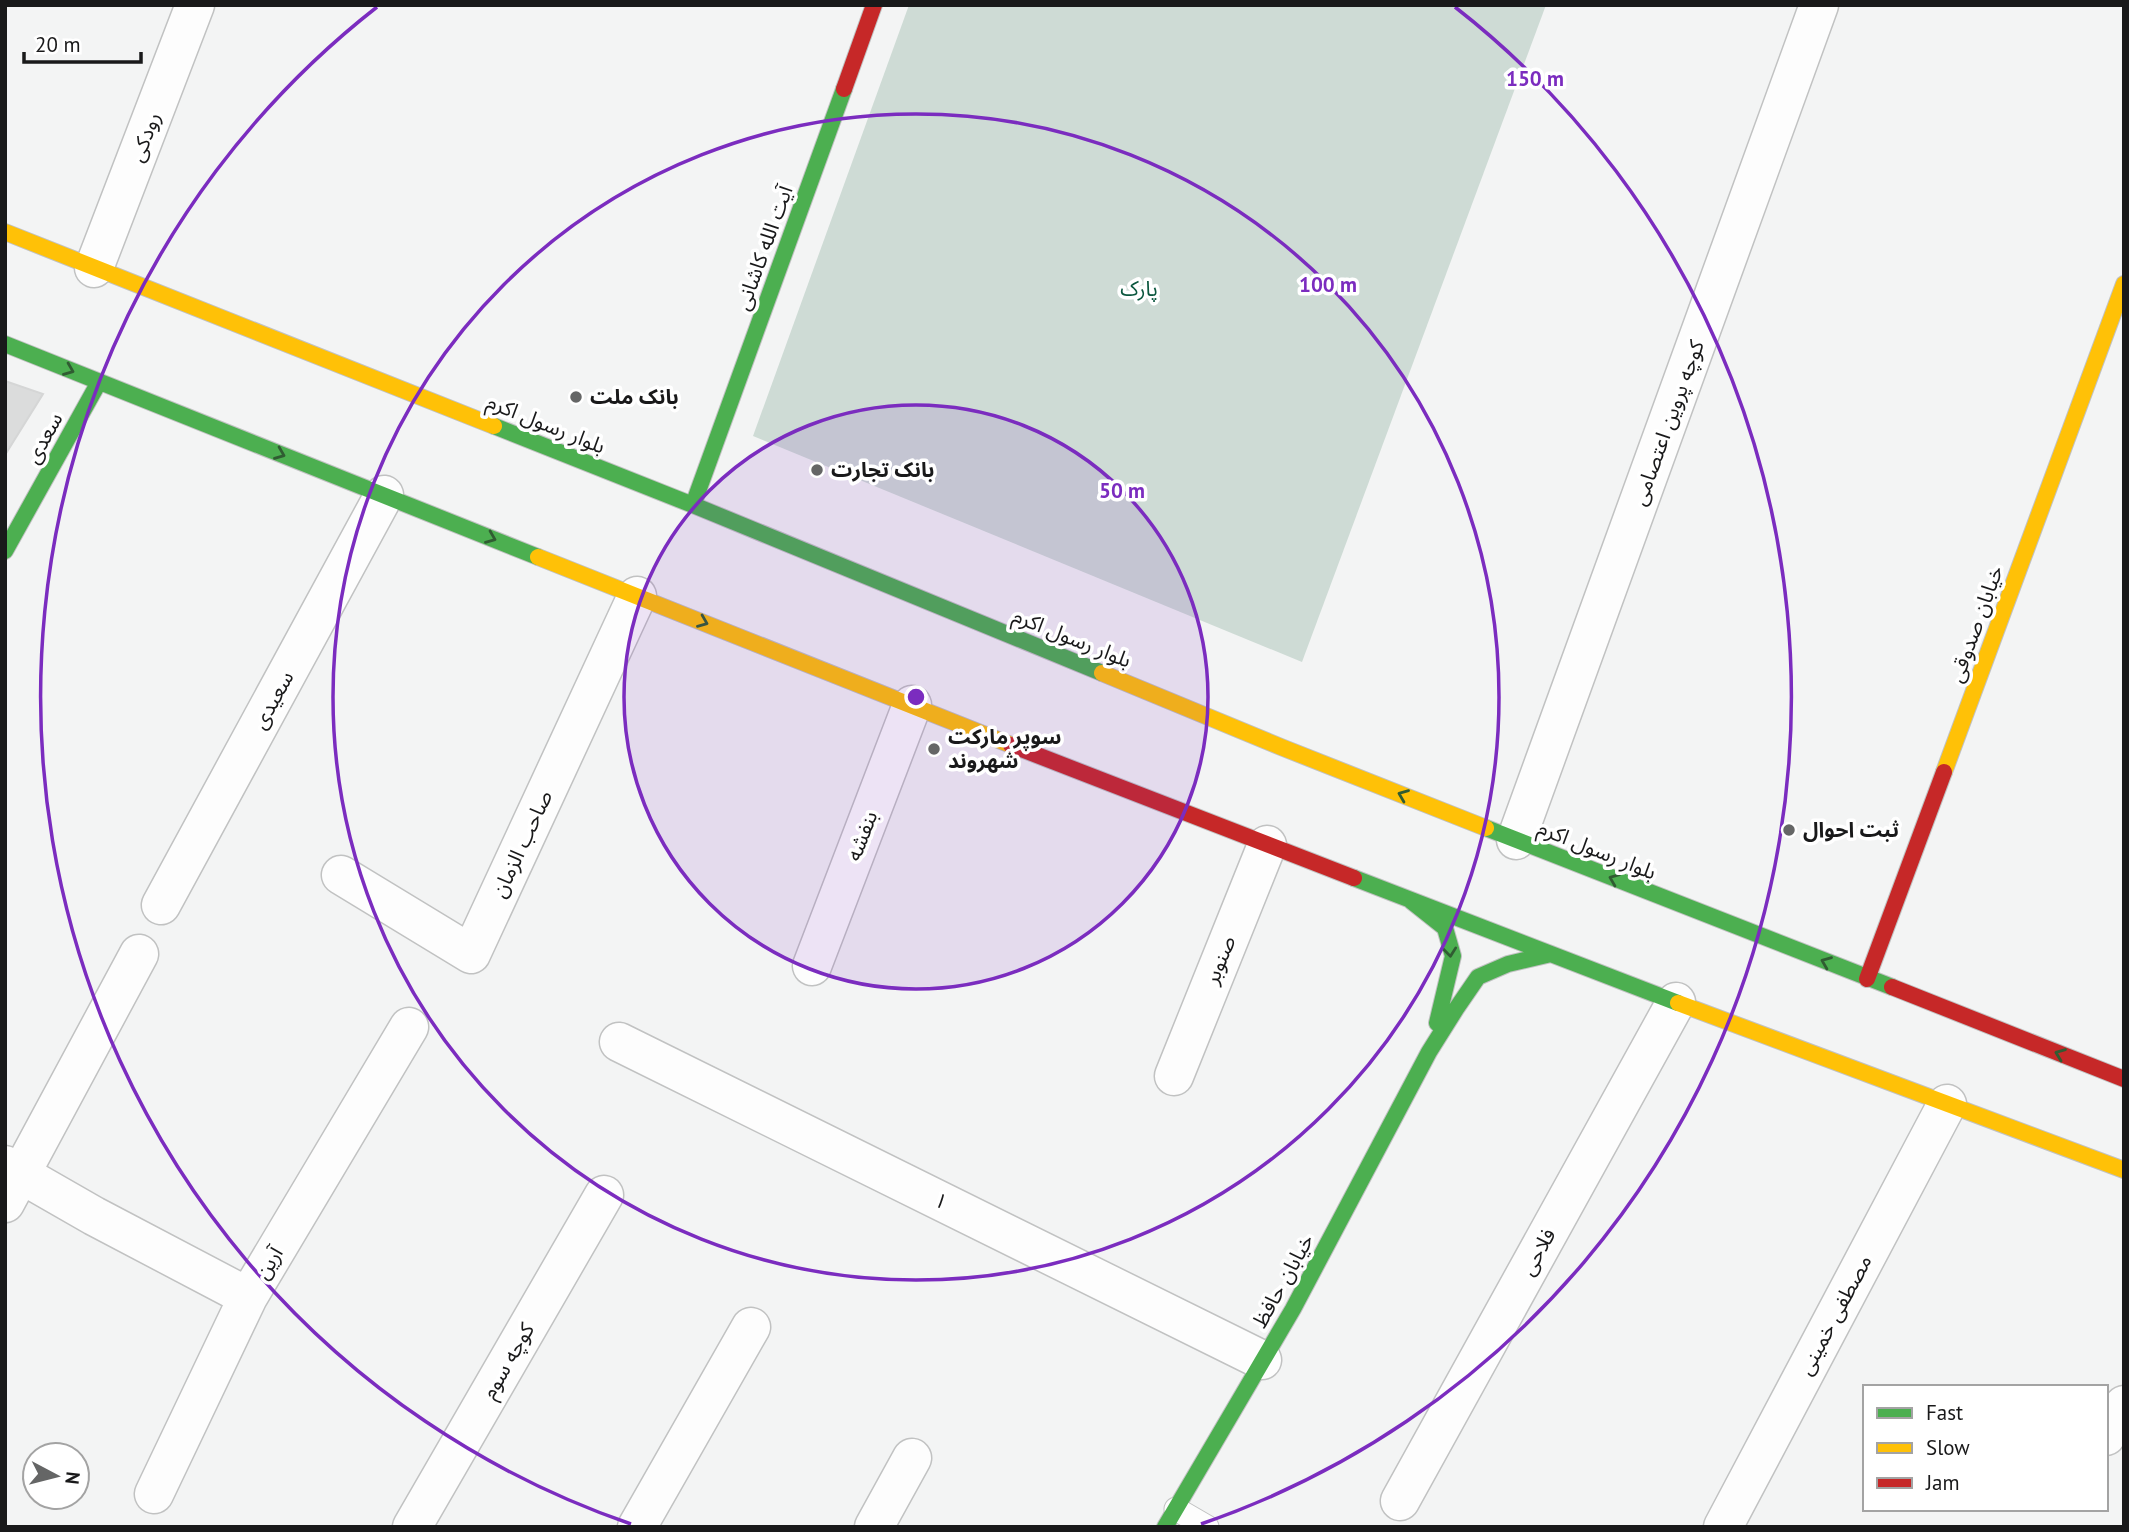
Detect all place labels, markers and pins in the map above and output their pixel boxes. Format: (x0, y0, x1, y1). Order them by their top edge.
place label: بانک ملت (590, 383, 679, 410)
marker: بانک ملت (568, 389, 584, 405)
place label: بانک تجارت (831, 456, 934, 483)
marker: بانک تجارت (809, 462, 825, 478)
centre of rings (904, 685, 928, 709)
place label: سوپر مارکت شهروند (948, 723, 1061, 774)
marker: سوپر مارکت شهروند (926, 741, 942, 757)
place label: ثبت احوال (1803, 816, 1899, 843)
marker: ثبت احوال (1781, 822, 1797, 838)

